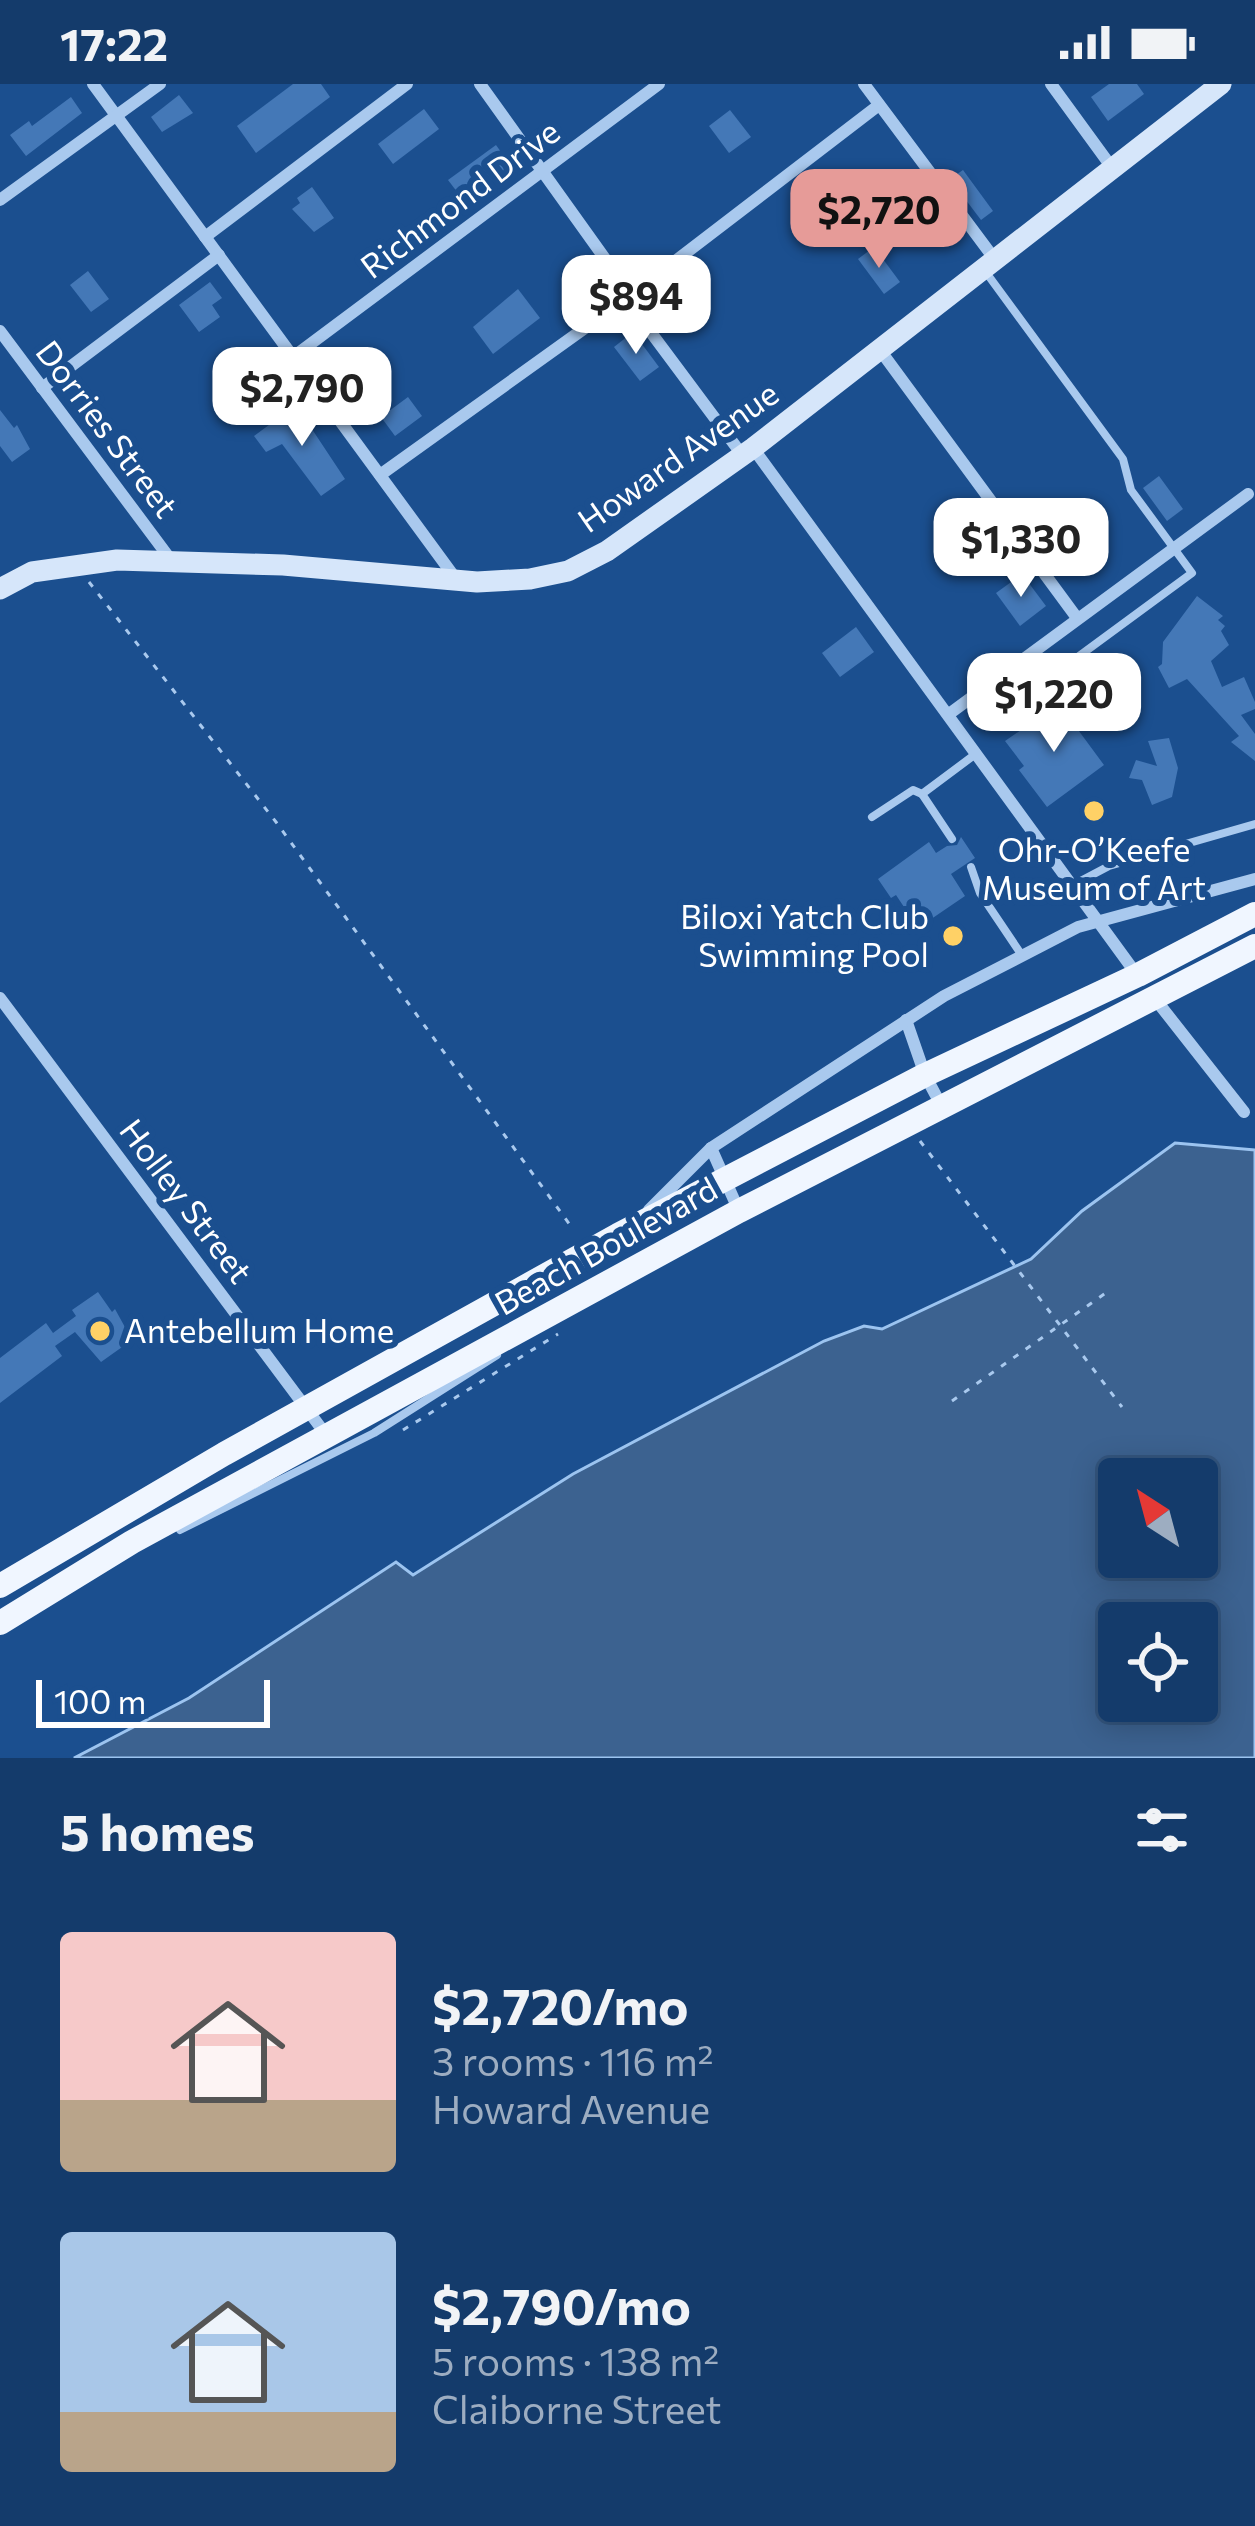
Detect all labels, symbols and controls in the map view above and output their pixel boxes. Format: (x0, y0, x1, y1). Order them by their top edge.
text: 17:22 (60, 15, 168, 70)
street label: Richmond Drive (352, 110, 567, 286)
pin: $2,720 (781, 169, 977, 271)
text: $2,720 (817, 184, 941, 232)
pin: $894 (565, 255, 707, 357)
text: $894 (589, 270, 683, 318)
street label: Dorries Street (28, 332, 188, 525)
pin: $2,790 (204, 347, 400, 449)
text: $2,790 (239, 362, 365, 410)
street label: Howard Avenue (569, 372, 785, 540)
pin: $1,330 (923, 498, 1119, 600)
text: $1,330 (961, 513, 1081, 561)
pin: $1,220 (956, 653, 1152, 755)
text: $1,220 (994, 668, 1114, 716)
marker: Ohr-O’Keefe Museum of Art (1081, 798, 1107, 824)
place label: Ohr-O’Keefe Museum of Art (982, 828, 1206, 907)
place label: Biloxi Yatch Club Swimming Pool (680, 895, 929, 974)
marker: Biloxi Yatch Club Swimming Pool (940, 923, 966, 949)
street label: Holley Street (112, 1110, 262, 1290)
street label: Beach Boulevard (487, 1167, 724, 1323)
place label: Antebellum Home (124, 1309, 394, 1350)
marker: Antebellum Home (87, 1318, 113, 1344)
north arrow (1098, 1458, 1218, 1578)
map controls (1098, 1458, 1218, 1722)
button: locate (1098, 1602, 1218, 1722)
scale bar (36, 1674, 270, 1727)
text: 100 m (54, 1680, 146, 1721)
icon: filters (1129, 1797, 1195, 1863)
text: 5 homes (60, 1799, 255, 1862)
text: $2,720/mo (432, 1973, 689, 2036)
icon: home (156, 1980, 300, 2124)
text: 3 rooms · 116 m² (432, 2036, 713, 2084)
text: Howard Avenue (432, 2084, 710, 2132)
text: $2,790/mo (432, 2273, 691, 2336)
icon: home (156, 2280, 300, 2424)
text: 5 rooms · 138 m² (432, 2336, 719, 2384)
text: Claiborne Street (432, 2384, 722, 2432)

